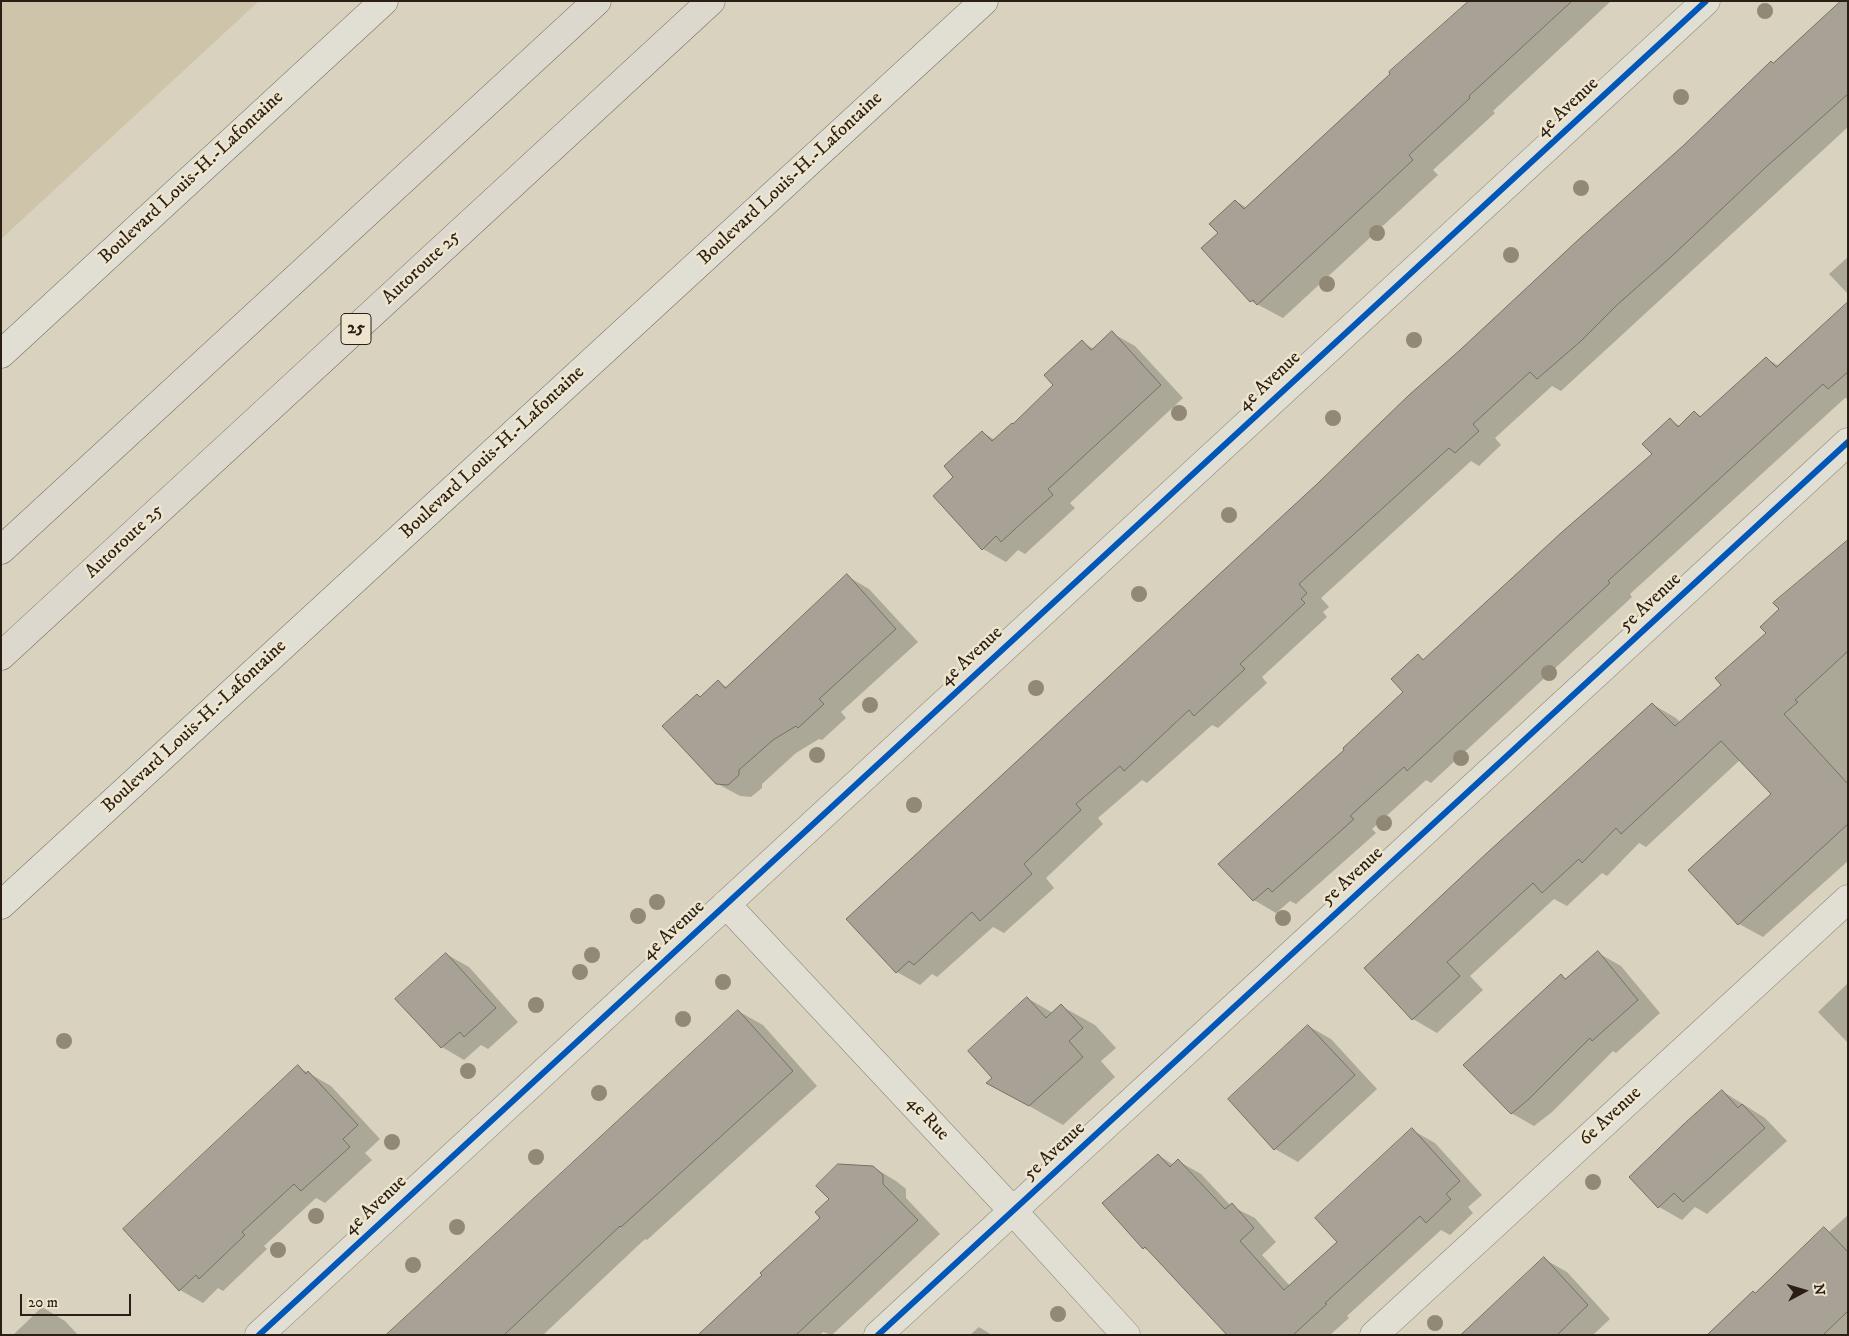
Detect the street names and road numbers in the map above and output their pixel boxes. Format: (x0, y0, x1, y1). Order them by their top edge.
street label: 4e Avenue (1532, 73, 1604, 143)
street label: Boulevard Louis-H.-Lafontaine (95, 87, 289, 269)
street label: Boulevard Louis-H.-Lafontaine (694, 88, 888, 270)
street label: Autoroute 25 (378, 226, 466, 310)
road number: 25 (341, 314, 371, 344)
street label: 4e Avenue (1234, 347, 1306, 417)
street label: Boulevard Louis-H.-Lafontaine (396, 362, 590, 544)
street label: Autoroute 25 (81, 500, 169, 584)
street label: 5e Avenue (1615, 569, 1687, 637)
street label: 4e Avenue (936, 622, 1008, 692)
street label: Boulevard Louis-H.-Lafontaine (98, 636, 292, 818)
street label: 5e Avenue (1317, 843, 1389, 911)
street label: 4e Avenue (638, 896, 710, 966)
street label: 6e Avenue (1575, 1083, 1647, 1151)
street label: 4e Rue (901, 1092, 953, 1146)
street label: 5e Avenue (1019, 1118, 1091, 1186)
street label: 4e Avenue (340, 1171, 412, 1241)

